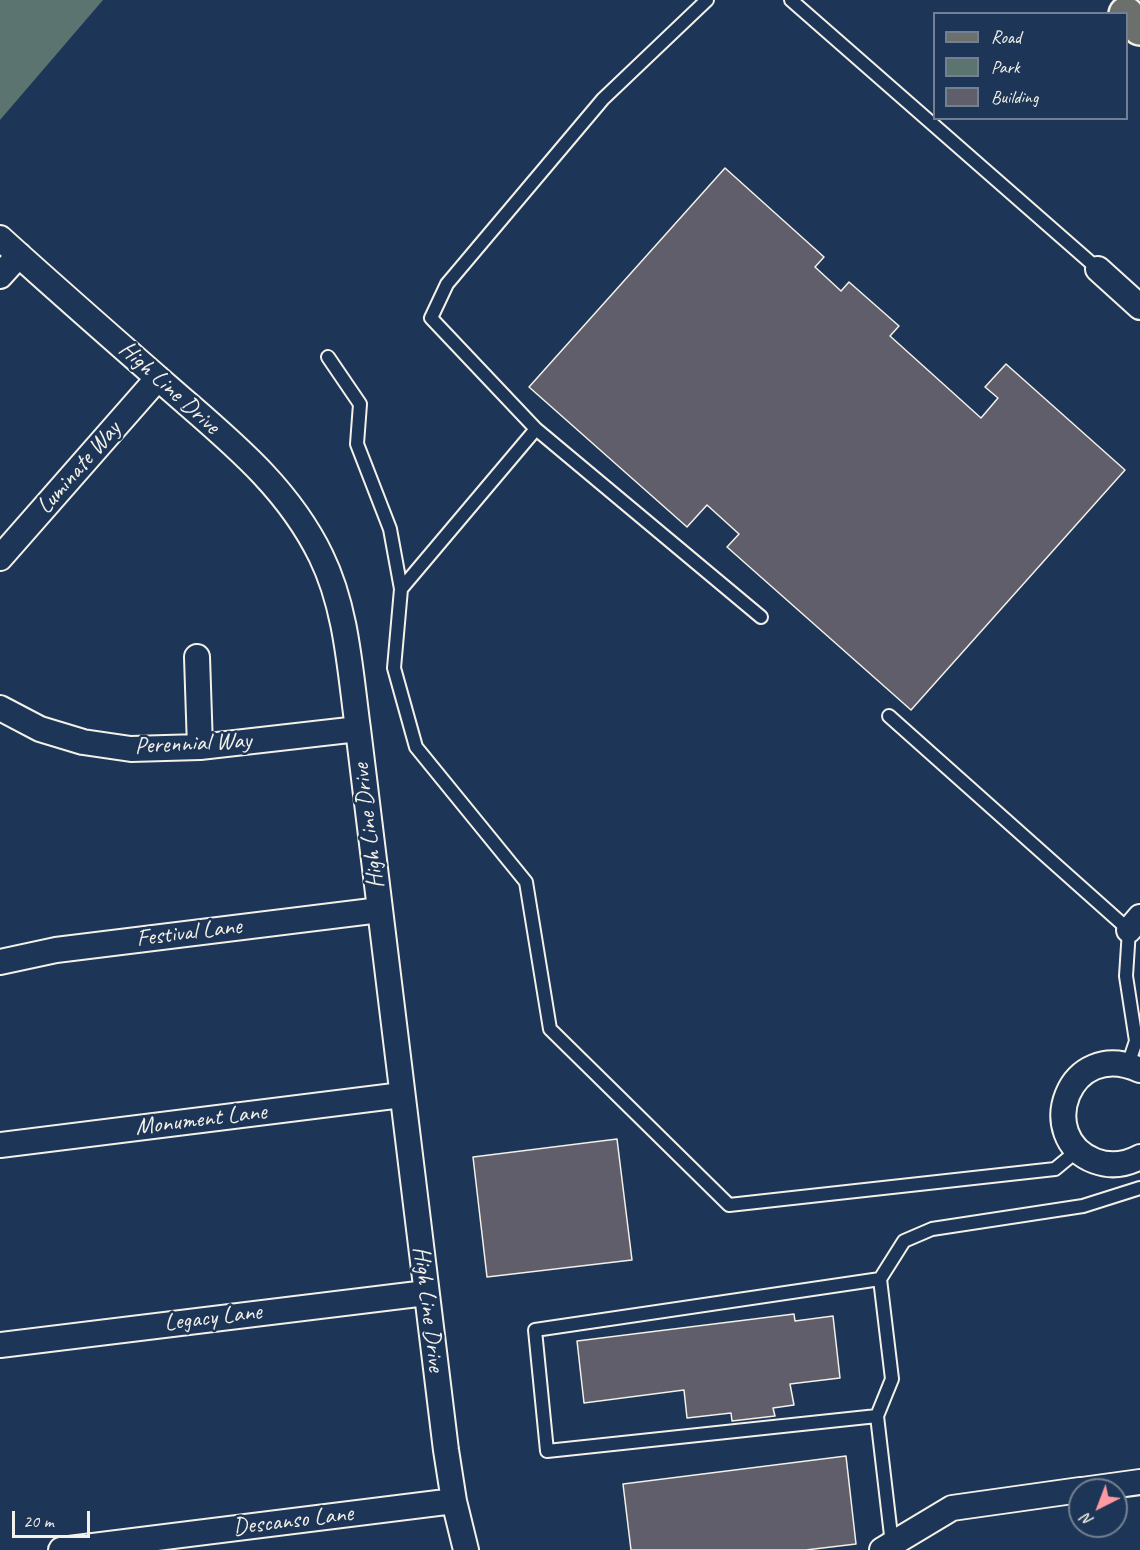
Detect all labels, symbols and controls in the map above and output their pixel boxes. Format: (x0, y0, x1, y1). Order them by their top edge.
legend (933, 12, 1128, 120)
text: Road (991, 26, 1021, 48)
text: Park (991, 56, 1020, 78)
text: Building (991, 86, 1038, 108)
street label: High Line Drive (113, 335, 225, 441)
street label: Luminate Way (31, 416, 127, 520)
street label: Perennial Way (134, 727, 252, 761)
street label: High Line Drive (347, 762, 391, 890)
street label: Festival Lane (135, 912, 243, 954)
street label: Monument Lane (134, 1098, 268, 1142)
street label: High Line Drive (406, 1245, 450, 1373)
street label: Legacy Lane (163, 1298, 263, 1338)
north arrow (1068, 1478, 1128, 1538)
scale bar (15, 1499, 93, 1537)
street label: Descanso Lane (231, 1499, 355, 1543)
text: N (1077, 1509, 1098, 1531)
text: 20 m (23, 1510, 54, 1532)

